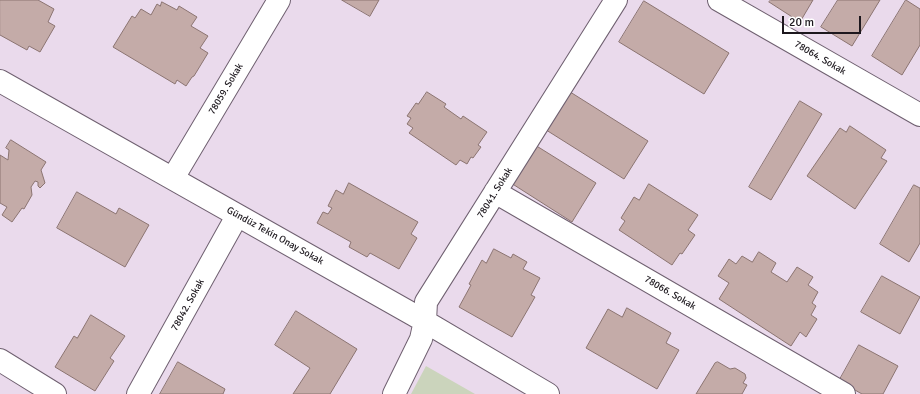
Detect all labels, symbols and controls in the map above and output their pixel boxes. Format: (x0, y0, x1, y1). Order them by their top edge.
scale bar (784, 8, 863, 34)
text: 20 m (789, 15, 814, 30)
street label: 78064. Sokak (792, 38, 848, 78)
street label: 78059. Sokak (206, 61, 246, 117)
street label: 78041. Sokak (475, 165, 515, 221)
street label: Gündüz Tekin Onay Sokak (224, 204, 326, 268)
street label: 78066. Sokak (642, 273, 698, 313)
street label: 78042. Sokak (169, 277, 207, 333)

